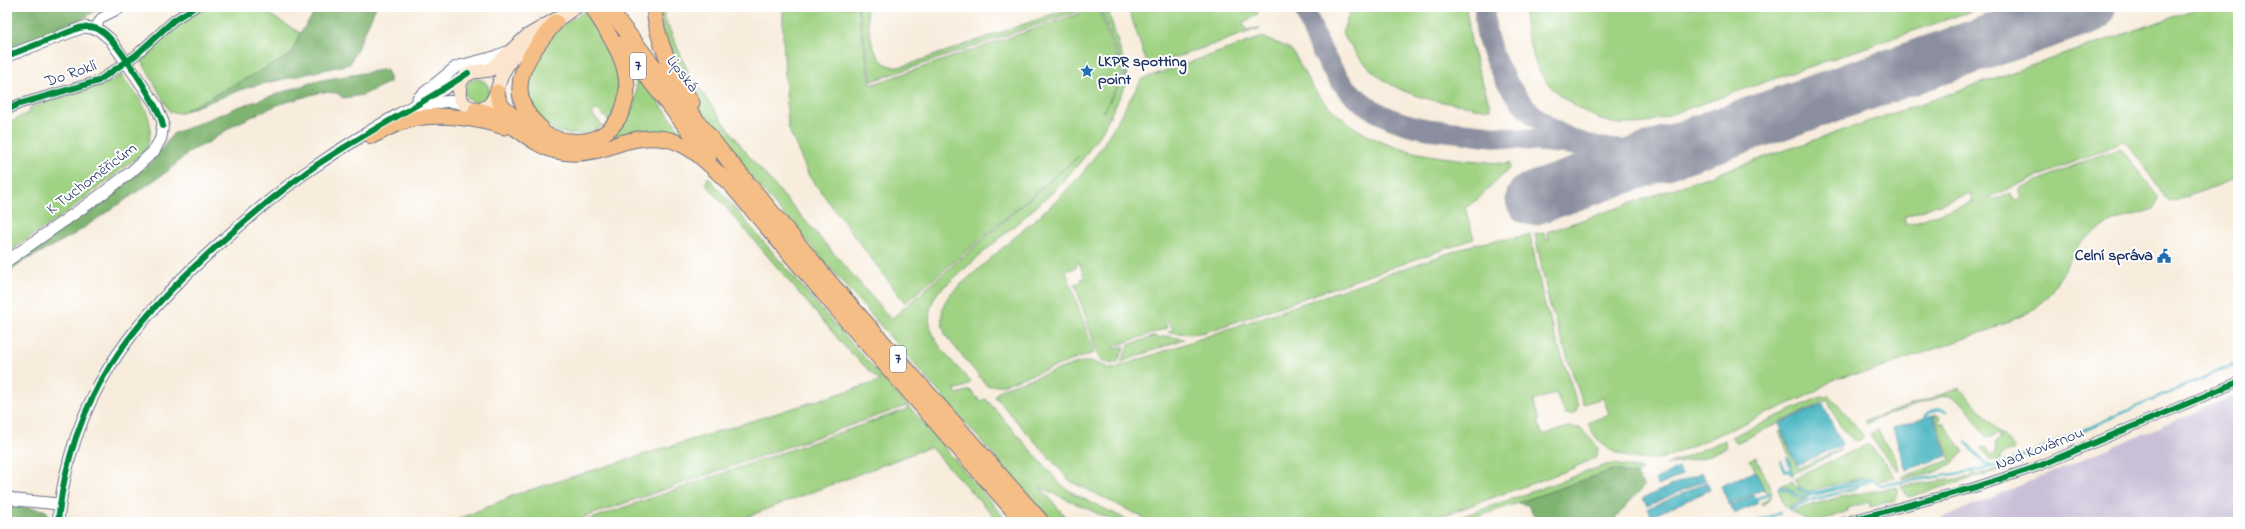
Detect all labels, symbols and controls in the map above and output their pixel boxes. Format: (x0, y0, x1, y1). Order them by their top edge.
place label: LKPR spotting point (1098, 50, 1187, 92)
street label: Lipská (660, 51, 704, 97)
road number: 7 (630, 53, 646, 79)
street label: Do Roklí (41, 54, 100, 94)
place icon: LKPR spotting point (1079, 63, 1095, 79)
street label: K Tuchoměřicům (42, 137, 142, 221)
place label: Celní správa (2075, 244, 2153, 268)
public building icon: Celní správa (2156, 248, 2172, 264)
road number: 7 (890, 346, 906, 372)
street label: Nad Kovárnou (1992, 421, 2088, 477)

